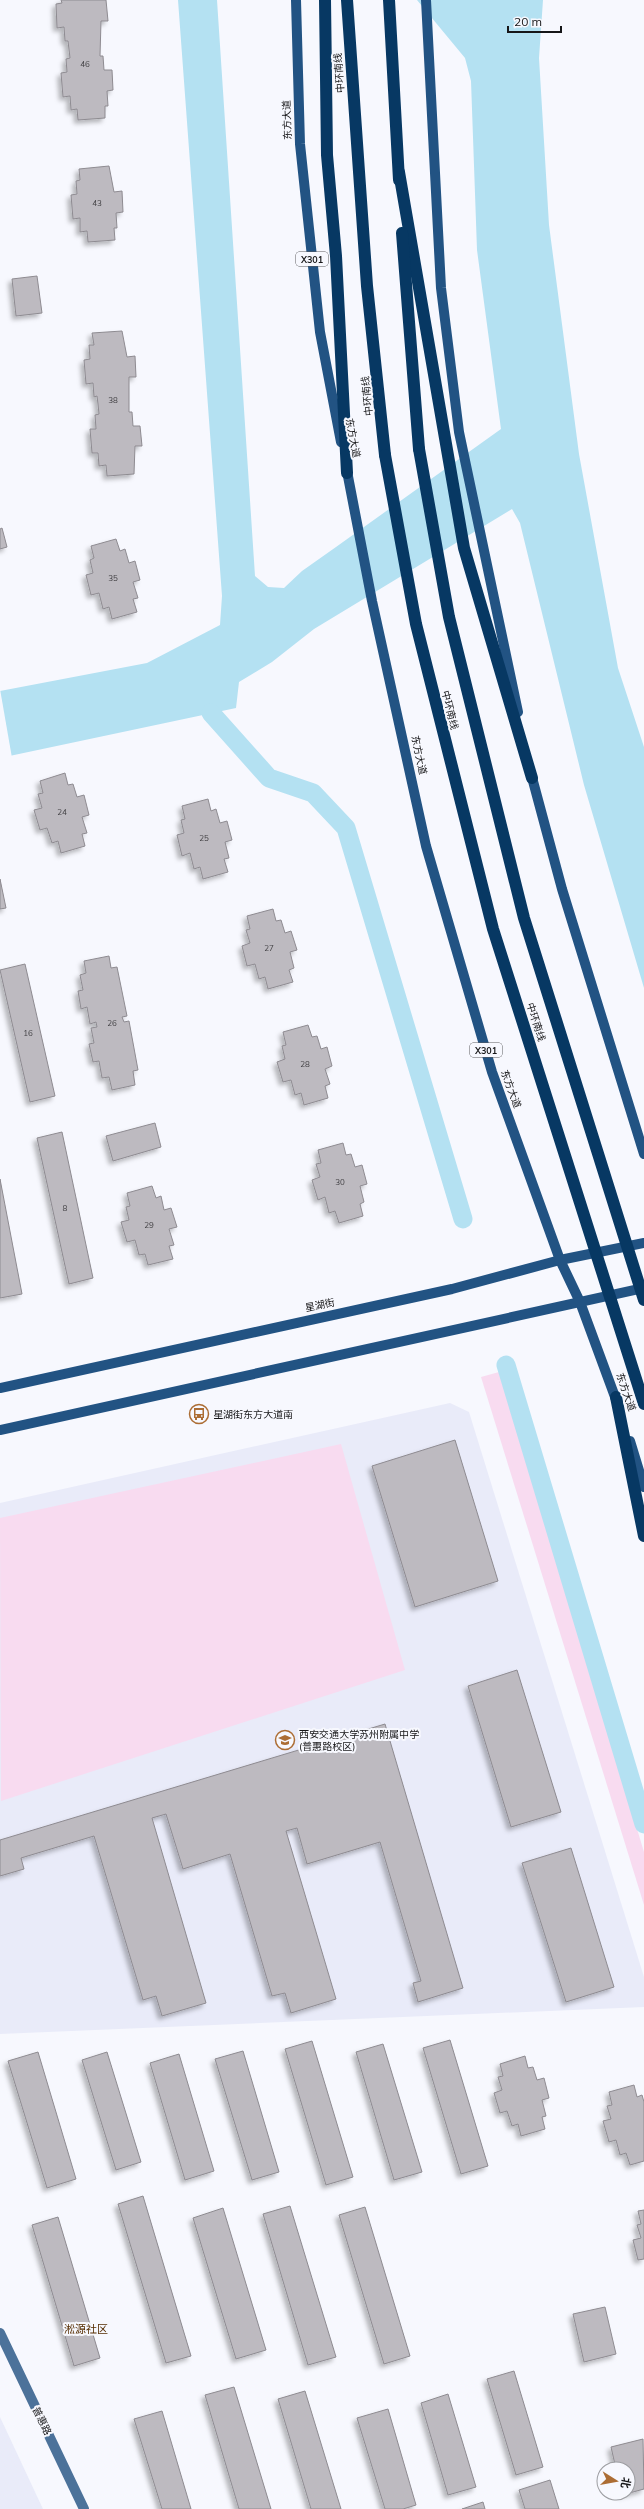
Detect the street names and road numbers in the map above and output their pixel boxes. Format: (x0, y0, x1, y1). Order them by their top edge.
street label: 中环南线 (331, 53, 347, 93)
street label: 东方大道 (280, 100, 294, 140)
road number: X301 (296, 252, 328, 266)
street label: 中环南线 (358, 375, 376, 417)
street label: 东方大道 (343, 417, 363, 459)
street label: 中环南线 (439, 689, 461, 731)
street label: 东方大道 (408, 734, 430, 776)
street label: 中环南线 (524, 1001, 548, 1043)
road number: X301 (470, 1043, 502, 1057)
street label: 东方大道 (498, 1068, 524, 1110)
street label: 星湖街 (304, 1296, 336, 1314)
street label: 东方大道 (613, 1371, 639, 1413)
street label: 普惠路 (30, 2405, 54, 2437)

